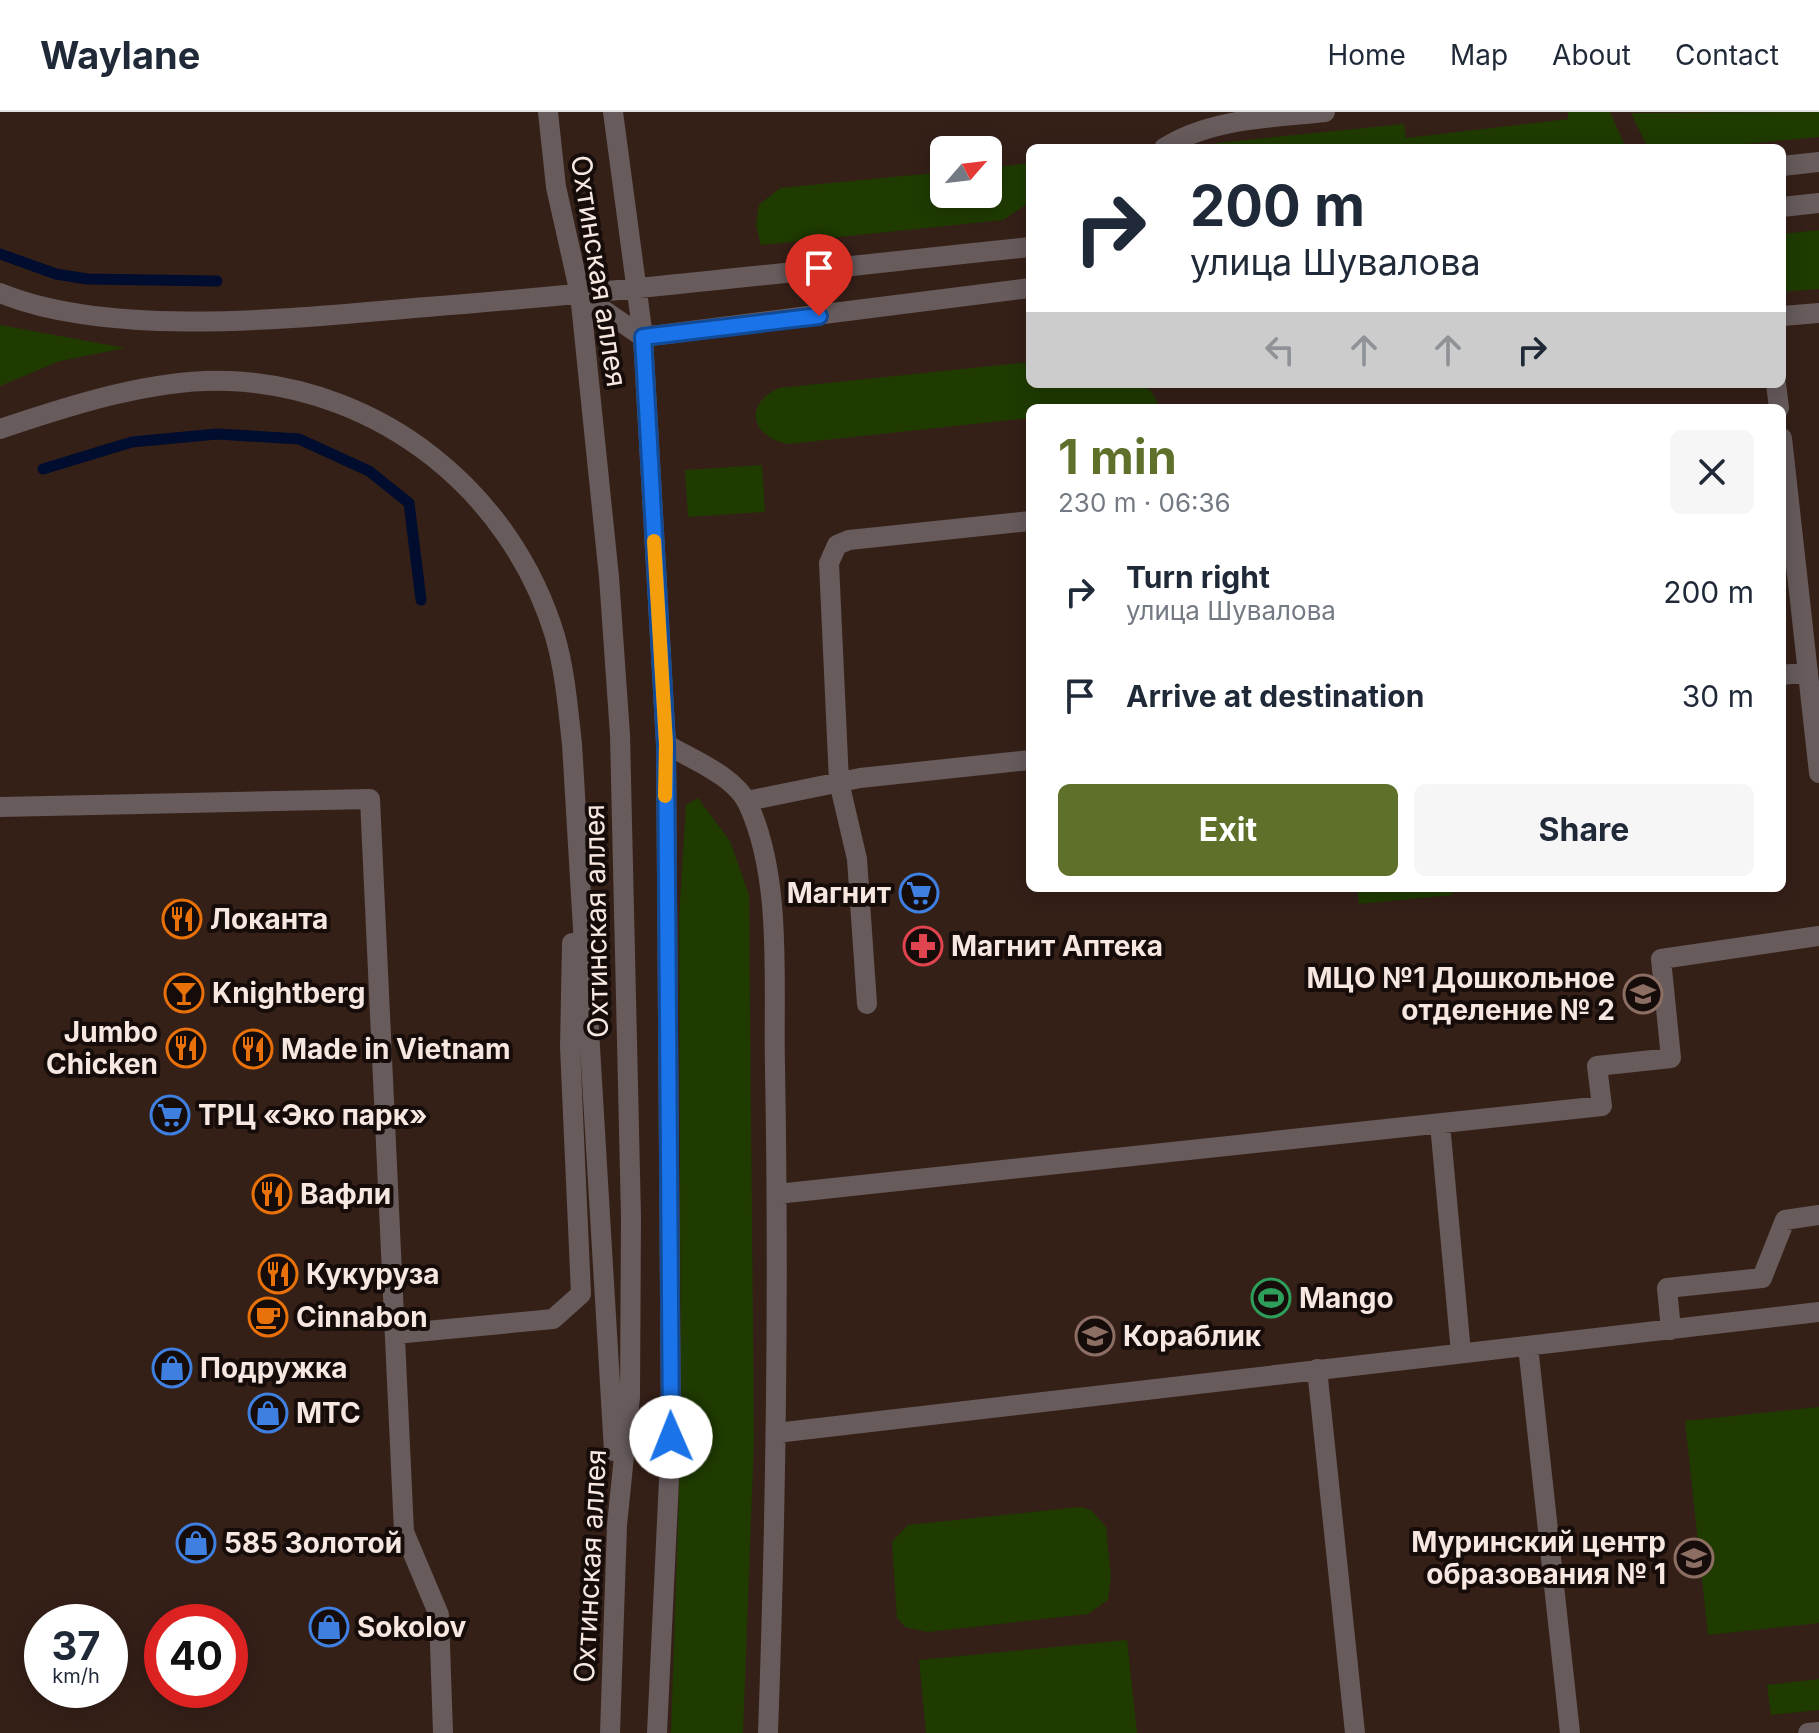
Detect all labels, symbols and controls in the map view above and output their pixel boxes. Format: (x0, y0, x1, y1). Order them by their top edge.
text: Waylane (40, 32, 200, 78)
text: Home (1327, 38, 1406, 72)
text: Map (1450, 38, 1508, 72)
text: About (1552, 38, 1631, 72)
text: Contact (1675, 38, 1779, 72)
north arrow (930, 136, 1002, 208)
map controls (930, 136, 1002, 208)
street label: Охтинская аллея (564, 153, 634, 389)
text: 200 m (1190, 172, 1365, 240)
icon: right (1058, 176, 1162, 280)
pin (785, 234, 853, 316)
text: улица Шувалова (1190, 240, 1481, 284)
icon: arrive (797, 246, 841, 290)
icon: left (1258, 328, 1302, 372)
icon: ahead (1342, 328, 1386, 372)
icon: ahead (1426, 328, 1470, 372)
icon: right (1510, 328, 1554, 372)
text: 1 min (1058, 427, 1177, 486)
button: close (1670, 430, 1754, 514)
text: 230 m · 06:36 (1058, 487, 1231, 518)
text: Turn right (1126, 559, 1270, 595)
icon: right (1058, 570, 1102, 614)
text: 200 m (1663, 574, 1754, 610)
text: улица Шувалова (1126, 595, 1336, 626)
icon: arrive (1058, 674, 1102, 718)
text: Arrive at destination (1126, 678, 1424, 714)
text: 30 m (1682, 678, 1754, 714)
button: Exit (1058, 784, 1398, 876)
button: Share (1414, 784, 1754, 876)
street label: Охтинская аллея (577, 804, 615, 1038)
supermarket icon: Магнит (898, 872, 940, 914)
place label: Магнит (787, 876, 891, 910)
restaurant icon: Локанта (161, 898, 203, 940)
place label: Локанта (210, 902, 328, 936)
pharmacy icon: Магнит Аптека (902, 925, 944, 967)
place label: Магнит Аптека (951, 929, 1163, 963)
place label: МЦО №1 Дошкольное отделение № 2 (1307, 961, 1615, 1027)
bar icon: Knightberg (163, 972, 205, 1014)
school or university icon: МЦО №1 Дошкольное отделение № 2 (1622, 973, 1664, 1015)
place label: Knightberg (212, 976, 365, 1010)
place label: Jumbo Chicken (46, 1015, 158, 1081)
restaurant icon: Jumbo Chicken (165, 1027, 207, 1069)
restaurant icon: Made in Vietnam (232, 1028, 274, 1070)
place label: Made in Vietnam (281, 1032, 511, 1066)
supermarket icon: ТРЦ «Эко парк» (149, 1094, 191, 1136)
place label: ТРЦ «Эко парк» (198, 1098, 428, 1132)
restaurant icon: Вафли (251, 1173, 293, 1215)
place label: Вафли (300, 1177, 391, 1211)
restaurant icon: Кукуруза (257, 1253, 299, 1295)
place label: Кукуруза (306, 1257, 440, 1291)
sports icon: Mango (1250, 1277, 1292, 1319)
place label: Mango (1299, 1281, 1394, 1315)
cafe icon: Cinnabon (247, 1296, 289, 1338)
place label: Cinnabon (296, 1300, 428, 1334)
school or university icon: Кораблик (1074, 1315, 1116, 1357)
place label: Кораблик (1123, 1319, 1262, 1353)
shop icon: Подружка (151, 1347, 193, 1389)
place label: Подружка (200, 1351, 348, 1385)
shop icon: МТС (247, 1392, 289, 1434)
position arrow (629, 1395, 713, 1479)
place label: МТС (296, 1396, 361, 1430)
street label: Охтинская аллея (567, 1448, 613, 1684)
shop icon: 585 Золотой (175, 1522, 217, 1564)
place label: Муринский центр образования № 1 (1411, 1525, 1666, 1591)
place label: 585 Золотой (224, 1526, 402, 1560)
school or university icon: Муринский центр образования № 1 (1673, 1537, 1715, 1579)
speed limit sign: 40 (144, 1604, 248, 1708)
shop icon: Sokolov (308, 1606, 350, 1648)
place label: Sokolov (357, 1610, 467, 1644)
text: 37 (51, 1621, 101, 1670)
text: km/h (52, 1664, 100, 1688)

